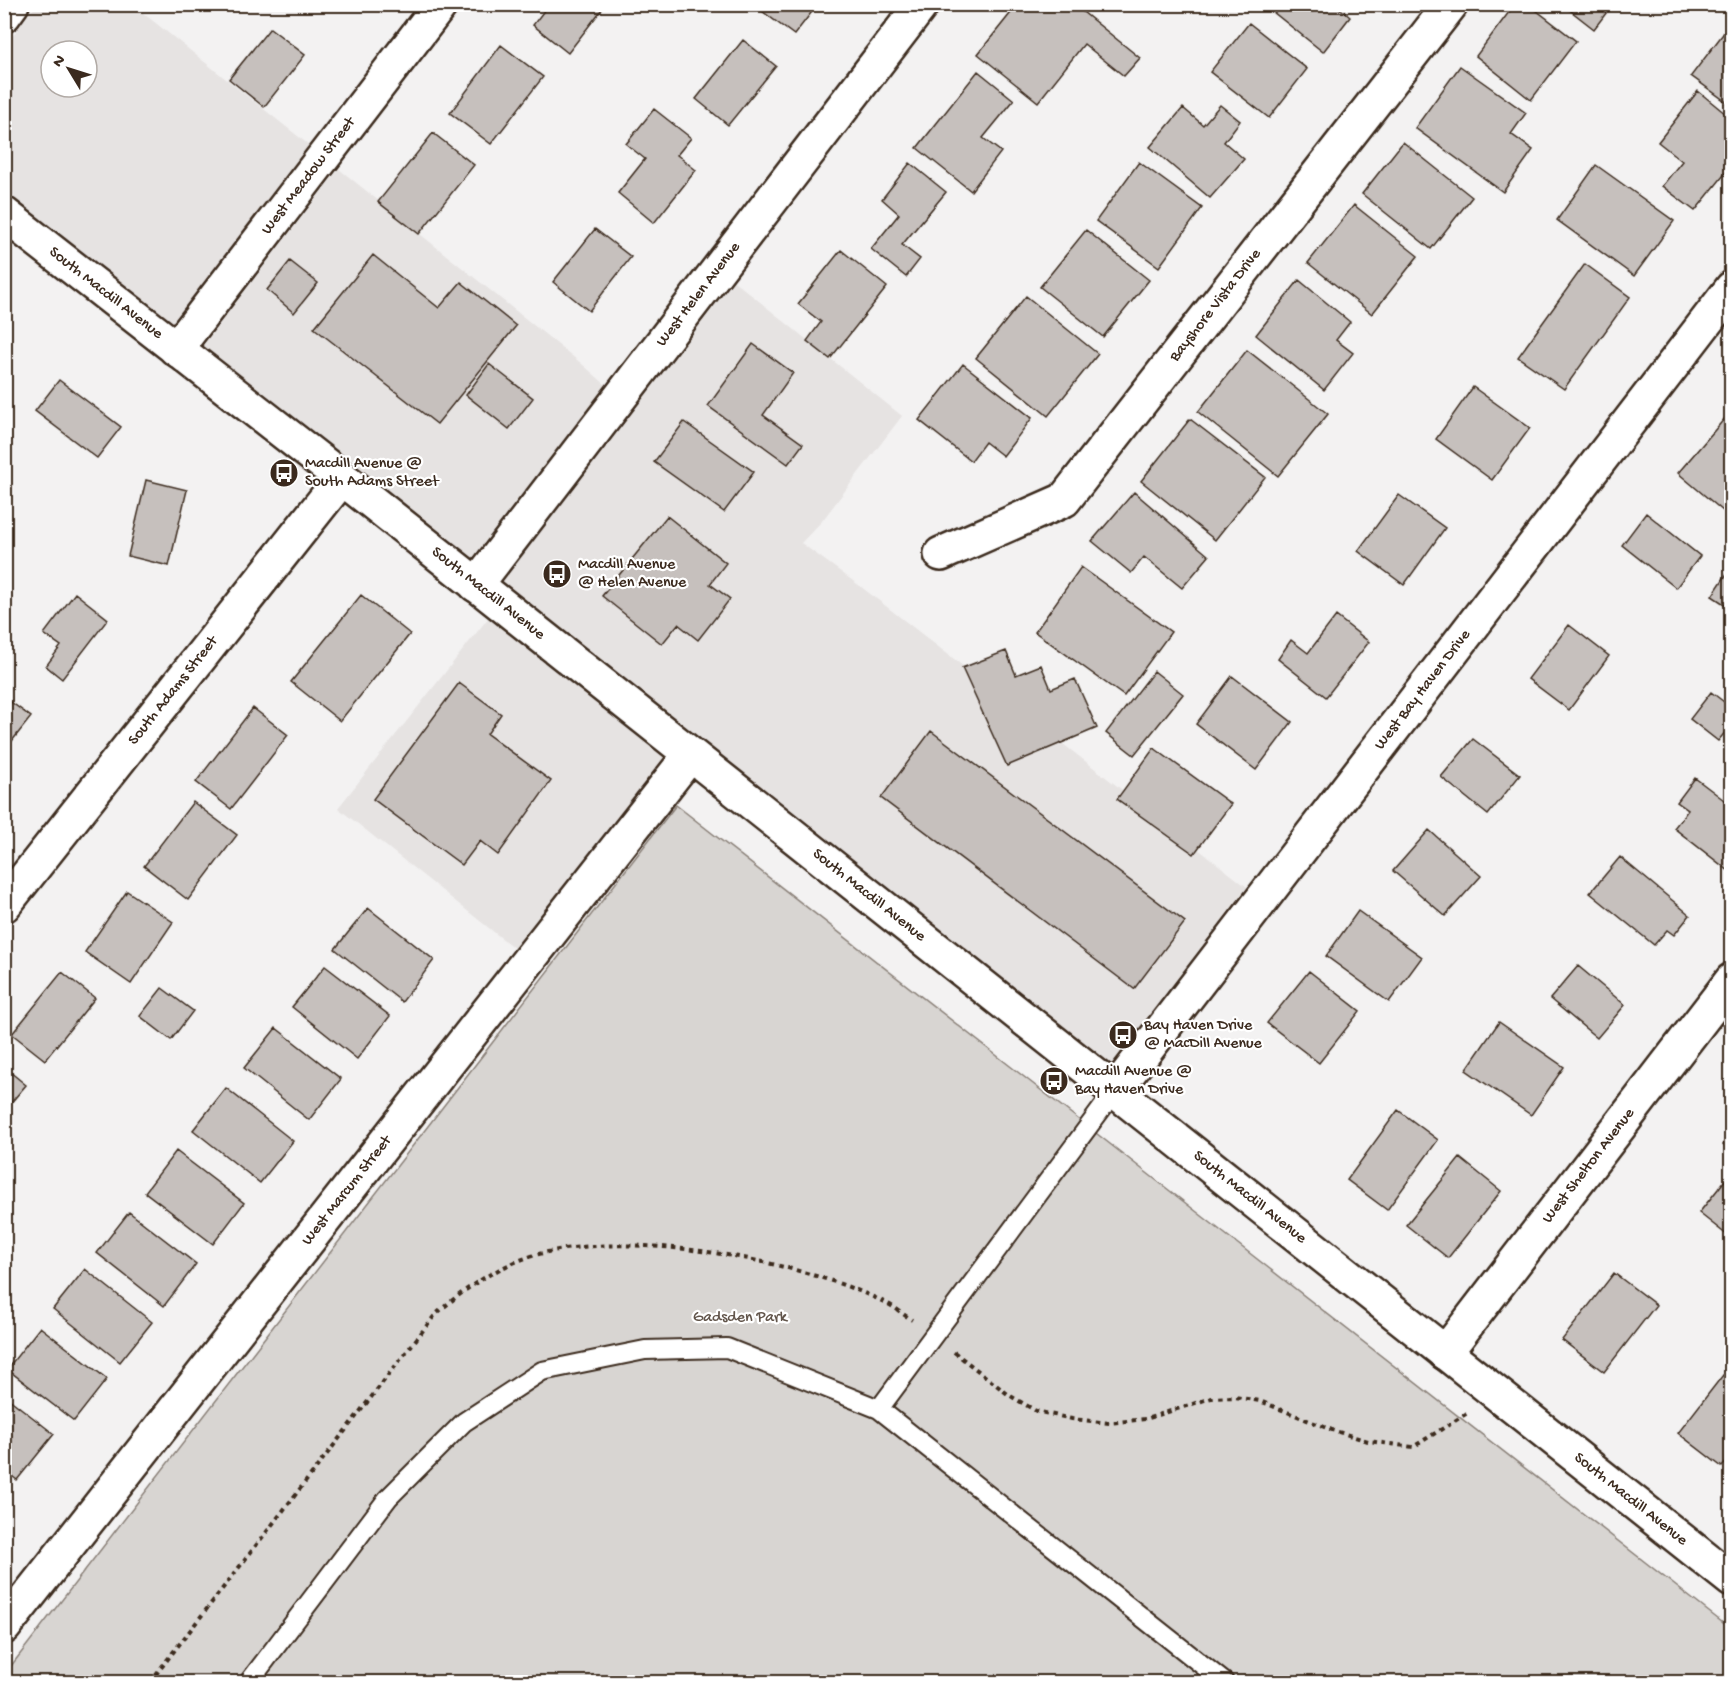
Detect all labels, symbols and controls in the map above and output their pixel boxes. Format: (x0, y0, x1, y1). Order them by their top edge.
north arrow (39, 39, 99, 99)
text: N (49, 52, 71, 72)
street label: West Meadow Street (258, 112, 361, 239)
street label: West Helen Avenue (653, 238, 745, 351)
street label: South Macdill Avenue (45, 243, 167, 344)
street label: Bayshore Vista Drive (1165, 245, 1266, 367)
place label: Macdill Avenue @ South Adams Street (305, 455, 440, 492)
bus stop icon: Macdill Avenue @ South Adams Street (268, 457, 300, 489)
street label: South Macdill Avenue (427, 543, 549, 645)
place label: Macdill Avenue @ Helen Avenue (578, 556, 687, 593)
bus stop icon: Macdill Avenue @ Helen Avenue (541, 558, 573, 590)
street label: West Bay Haven Drive (1371, 626, 1476, 754)
street label: South Adams Street (125, 632, 223, 749)
street label: South Macdill Avenue (808, 845, 930, 947)
place label: Bay Haven Drive @ MacDill Avenue (1143, 1017, 1263, 1054)
bus stop icon: Bay Haven Drive @ MacDill Avenue (1107, 1019, 1139, 1051)
place label: Macdill Avenue @ Bay Haven Drive (1074, 1063, 1192, 1100)
bus stop icon: Macdill Avenue @ Bay Haven Drive (1038, 1065, 1070, 1097)
street label: West Shelton Avenue (1539, 1104, 1640, 1227)
street label: West Marcum Street (298, 1131, 397, 1250)
street label: South Macdill Avenue (1189, 1147, 1311, 1249)
park label: Gadsden Park (693, 1309, 789, 1328)
street label: South Macdill Avenue (1570, 1449, 1691, 1551)

